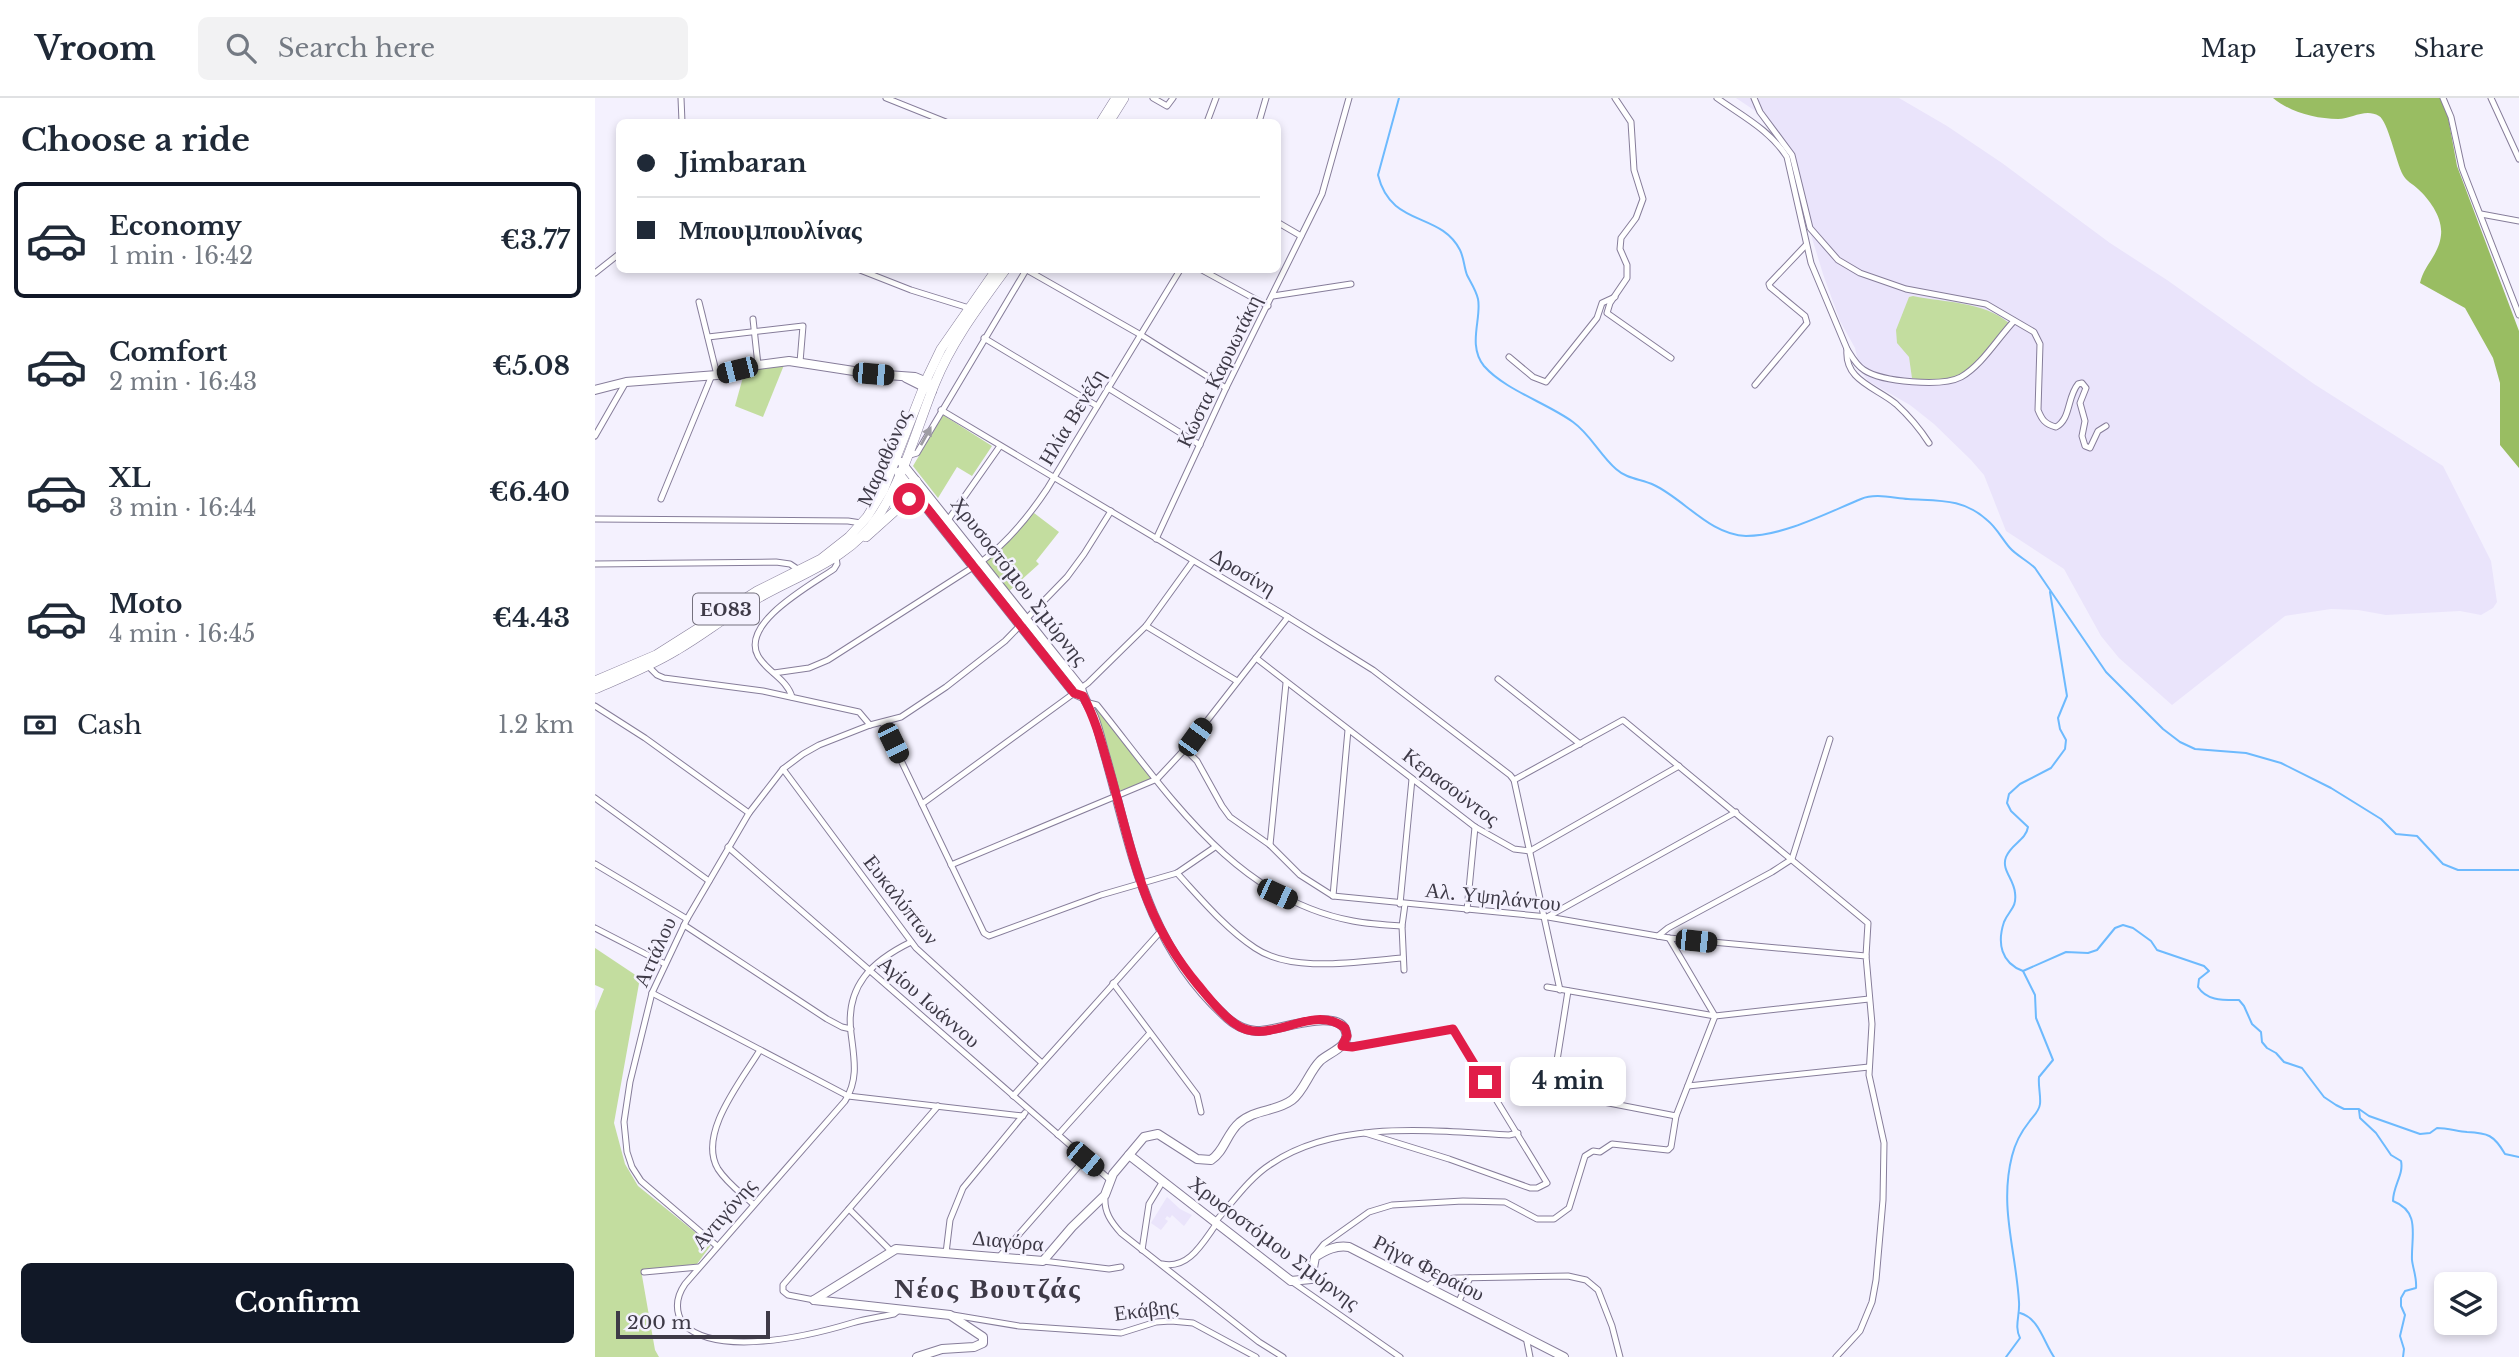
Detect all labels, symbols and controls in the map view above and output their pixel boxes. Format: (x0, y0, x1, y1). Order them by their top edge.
search box (198, 17, 688, 80)
text: Vroom (35, 28, 156, 69)
icon: search (222, 29, 260, 67)
text: Search here (278, 32, 435, 64)
text: Map (2201, 34, 2257, 63)
text: Layers (2295, 34, 2376, 63)
text: Share (2414, 34, 2484, 63)
text: Choose a ride (21, 120, 250, 160)
text: Jimbaran (679, 147, 807, 179)
icon: car (25, 209, 88, 272)
text: Economy (109, 210, 242, 242)
text: Μπουμπουλίνας (679, 214, 862, 246)
text: €3.77 (500, 224, 570, 256)
text: 1 min · 16:42 (109, 242, 253, 270)
street label: Κώστα Καρυωτάκη (1171, 291, 1267, 451)
icon: car (25, 335, 88, 398)
text: Comfort (109, 336, 227, 368)
text: €5.08 (492, 350, 570, 382)
car (715, 355, 760, 385)
car (852, 362, 895, 386)
street label: Ηλία Βενέζη (1033, 364, 1111, 470)
text: 2 min · 16:43 (109, 368, 257, 396)
street label: Μαραθώνος (851, 405, 917, 510)
one-way arrow (921, 426, 932, 446)
icon: car (25, 461, 88, 524)
text: XL (109, 462, 151, 494)
text: €6.40 (489, 476, 570, 508)
route start (893, 483, 925, 515)
street label: Χρυσοστόμου Σμύρνης (945, 491, 1093, 671)
text: 3 min · 16:44 (109, 494, 256, 522)
street label: Δροσίνη (1205, 542, 1281, 602)
icon: car (25, 587, 88, 650)
text: Moto (109, 588, 182, 620)
road number: ΕΟ83 (693, 594, 759, 624)
text: €4.43 (492, 602, 570, 634)
text: 4 min · 16:45 (109, 620, 255, 648)
icon: cash (21, 706, 59, 744)
text: Cash (77, 709, 142, 741)
text: 1.2 km (498, 711, 574, 739)
car (1175, 714, 1216, 760)
car (875, 720, 912, 766)
street label: Κερασούντος (1397, 742, 1505, 832)
street label: Ευκαλύπτων (858, 850, 944, 950)
car (1254, 876, 1301, 912)
street label: Αλ. Υψηλάντου (1424, 877, 1562, 917)
street label: Αττάλου (628, 913, 682, 991)
car (1675, 928, 1718, 954)
street label: Αγίου Ιωάννου (872, 950, 986, 1054)
callout: 4 min (1509, 1058, 1625, 1107)
route end (1469, 1066, 1501, 1098)
text: 4 min (1532, 1067, 1604, 1095)
car (1063, 1137, 1108, 1181)
street label: Χρυσοστόμου Σμύρνης (1183, 1170, 1365, 1316)
street label: Αντιγόνης (686, 1173, 762, 1255)
street label: Διαγόρα (971, 1225, 1045, 1257)
street label: Ρήγα Φεραίου (1369, 1229, 1489, 1307)
button: Confirm (21, 1263, 574, 1343)
district label: Νέος Βουτζάς (894, 1271, 1082, 1306)
map controls (2434, 1272, 2497, 1335)
button: layers (2434, 1272, 2497, 1335)
street label: Εκάβης (1113, 1293, 1180, 1327)
scale bar (616, 1308, 770, 1340)
text: 200 m (627, 1311, 692, 1334)

